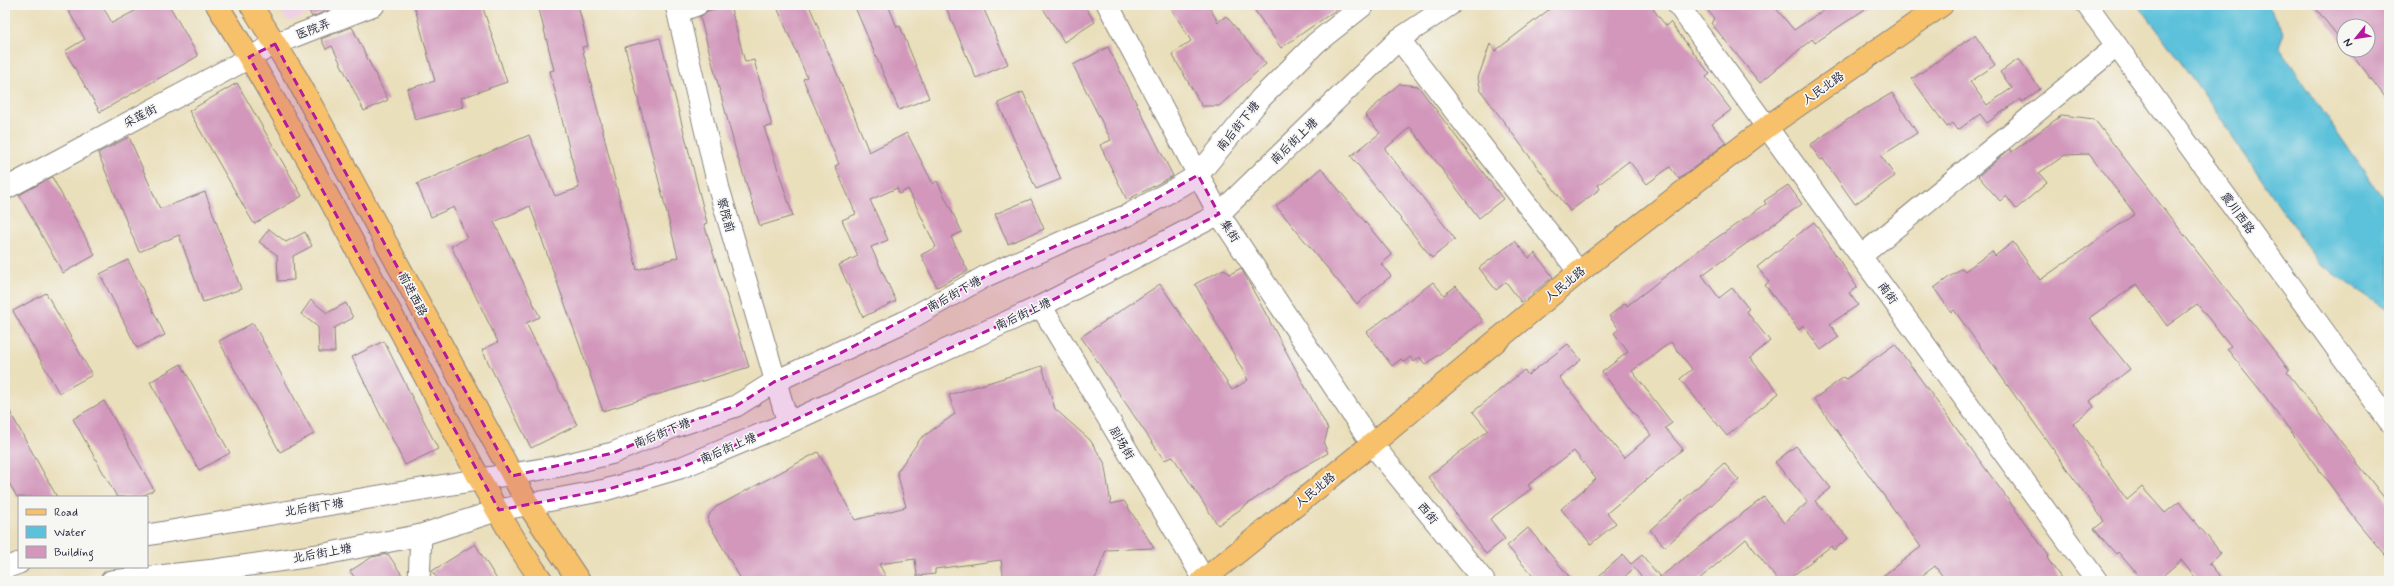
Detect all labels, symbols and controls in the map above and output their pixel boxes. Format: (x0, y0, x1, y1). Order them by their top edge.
street label: 医院弄 (294, 16, 333, 44)
north arrow (2336, 18, 2376, 58)
text: N (2340, 36, 2356, 49)
street label: 人民北路 (1799, 68, 1848, 109)
street label: 南后街下塘 (1214, 98, 1264, 155)
street label: 采莲街 (121, 101, 160, 132)
street label: 南后街上塘 (1268, 115, 1322, 168)
street label: 震川西路 (2217, 189, 2258, 238)
street label: 察院前 (712, 196, 738, 235)
street label: 集街 (1216, 217, 1243, 246)
street label: 人民北路 (1542, 263, 1589, 306)
street label: 前进西路 (394, 270, 430, 319)
street label: 南后街下塘 (924, 273, 985, 316)
street label: 南街 (1874, 279, 1901, 308)
street label: 南后街上塘 (993, 295, 1054, 335)
street label: 南后街下塘 (632, 415, 693, 453)
street label: 剧场街 (1105, 424, 1137, 463)
street label: 南后街上塘 (698, 430, 759, 468)
street label: 人民北路 (1292, 469, 1339, 512)
street label: 北后街下塘 (283, 495, 345, 521)
legend (18, 496, 148, 568)
street label: 西街 (1413, 499, 1441, 528)
text: Road (54, 505, 78, 521)
text: Water (54, 525, 86, 541)
street label: 北后街上塘 (291, 541, 353, 567)
text: Building (54, 545, 94, 562)

